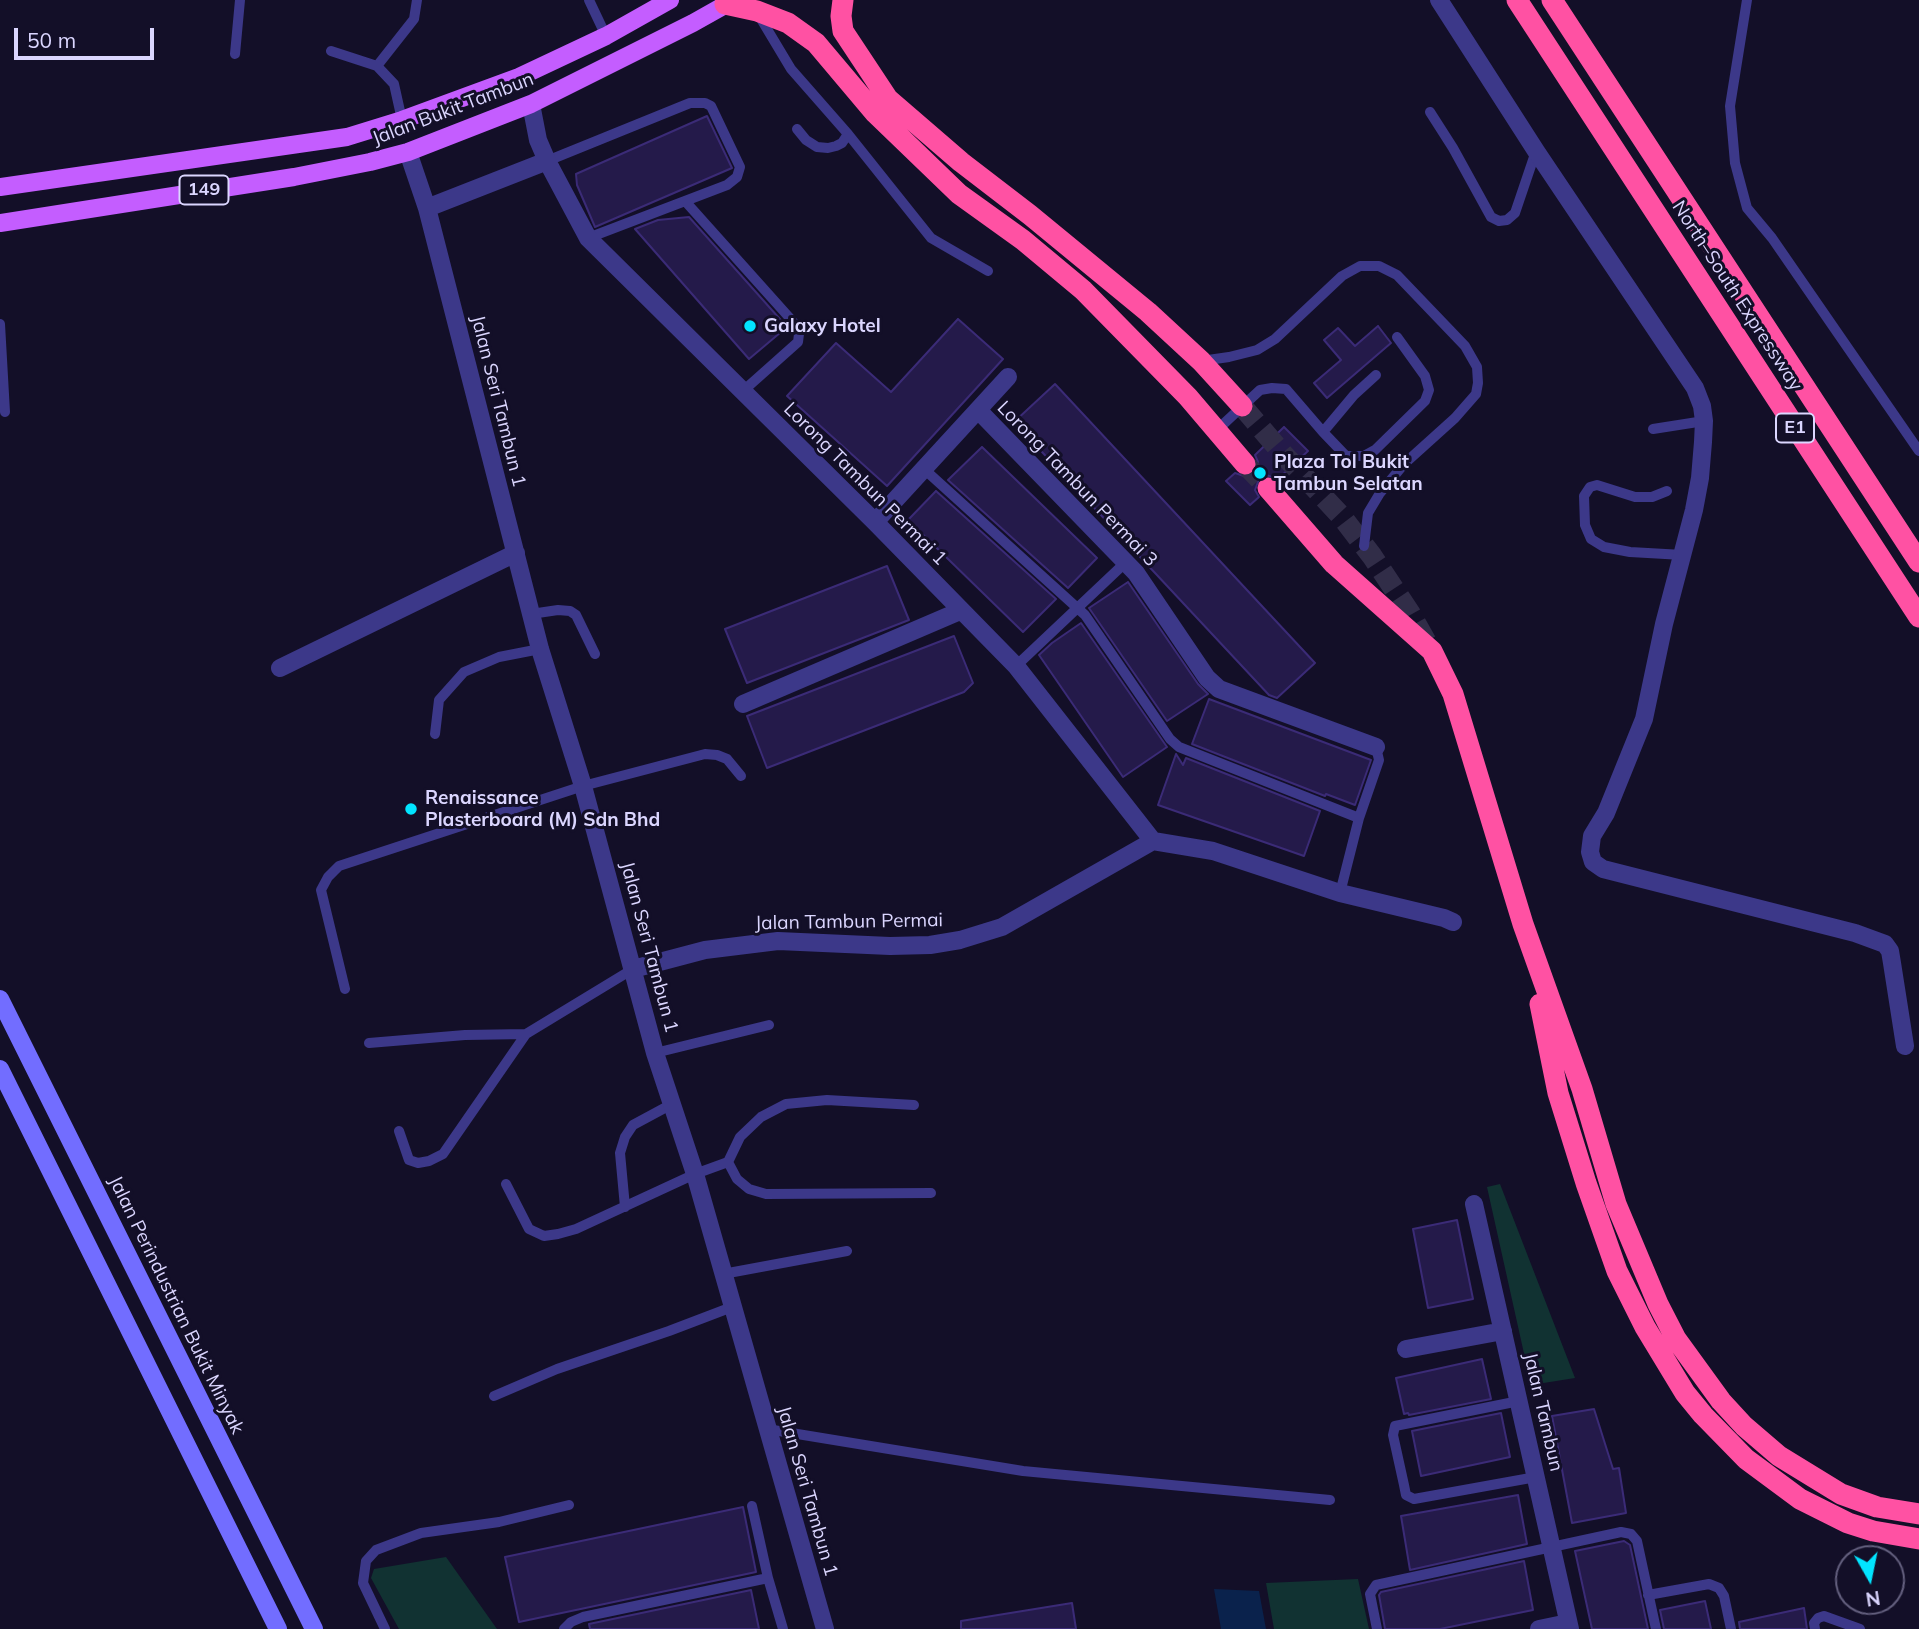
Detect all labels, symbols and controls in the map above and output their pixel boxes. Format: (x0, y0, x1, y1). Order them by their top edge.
scale bar (18, 14, 158, 58)
text: 50 m (27, 27, 76, 53)
street label: Jalan Bukit Tambun (369, 68, 537, 150)
road number: 149 (180, 176, 228, 204)
street label: North–South Expressway (1667, 197, 1807, 395)
street label: Jalan Seri Tambun 1 (466, 313, 530, 489)
place label: Galaxy Hotel (764, 315, 881, 337)
marker: Galaxy Hotel (742, 318, 758, 334)
street label: Lorong Tambun Permai 3 (992, 397, 1162, 571)
street label: Lorong Tambun Permai 1 (779, 398, 951, 570)
road number: E1 (1776, 414, 1814, 442)
place label: Plaza Tol Bukit Tambun Selatan (1274, 451, 1423, 495)
marker: Plaza Tol Bukit Tambun Selatan (1252, 465, 1268, 481)
place label: Renaissance Plasterboard (M) Sdn Bhd (425, 787, 660, 831)
marker: Renaissance Plasterboard (M) Sdn Bhd (403, 801, 419, 817)
street label: Jalan Seri Tambun 1 (615, 859, 683, 1035)
street label: Jalan Tambun Permai (755, 909, 943, 935)
street label: Jalan Perindustrian Bukit Minyak (103, 1172, 249, 1438)
street label: Jalan Tambun (1518, 1350, 1568, 1474)
street label: Jalan Seri Tambun 1 (772, 1403, 842, 1579)
north arrow (1835, 1545, 1905, 1615)
text: N (1864, 1586, 1882, 1612)

